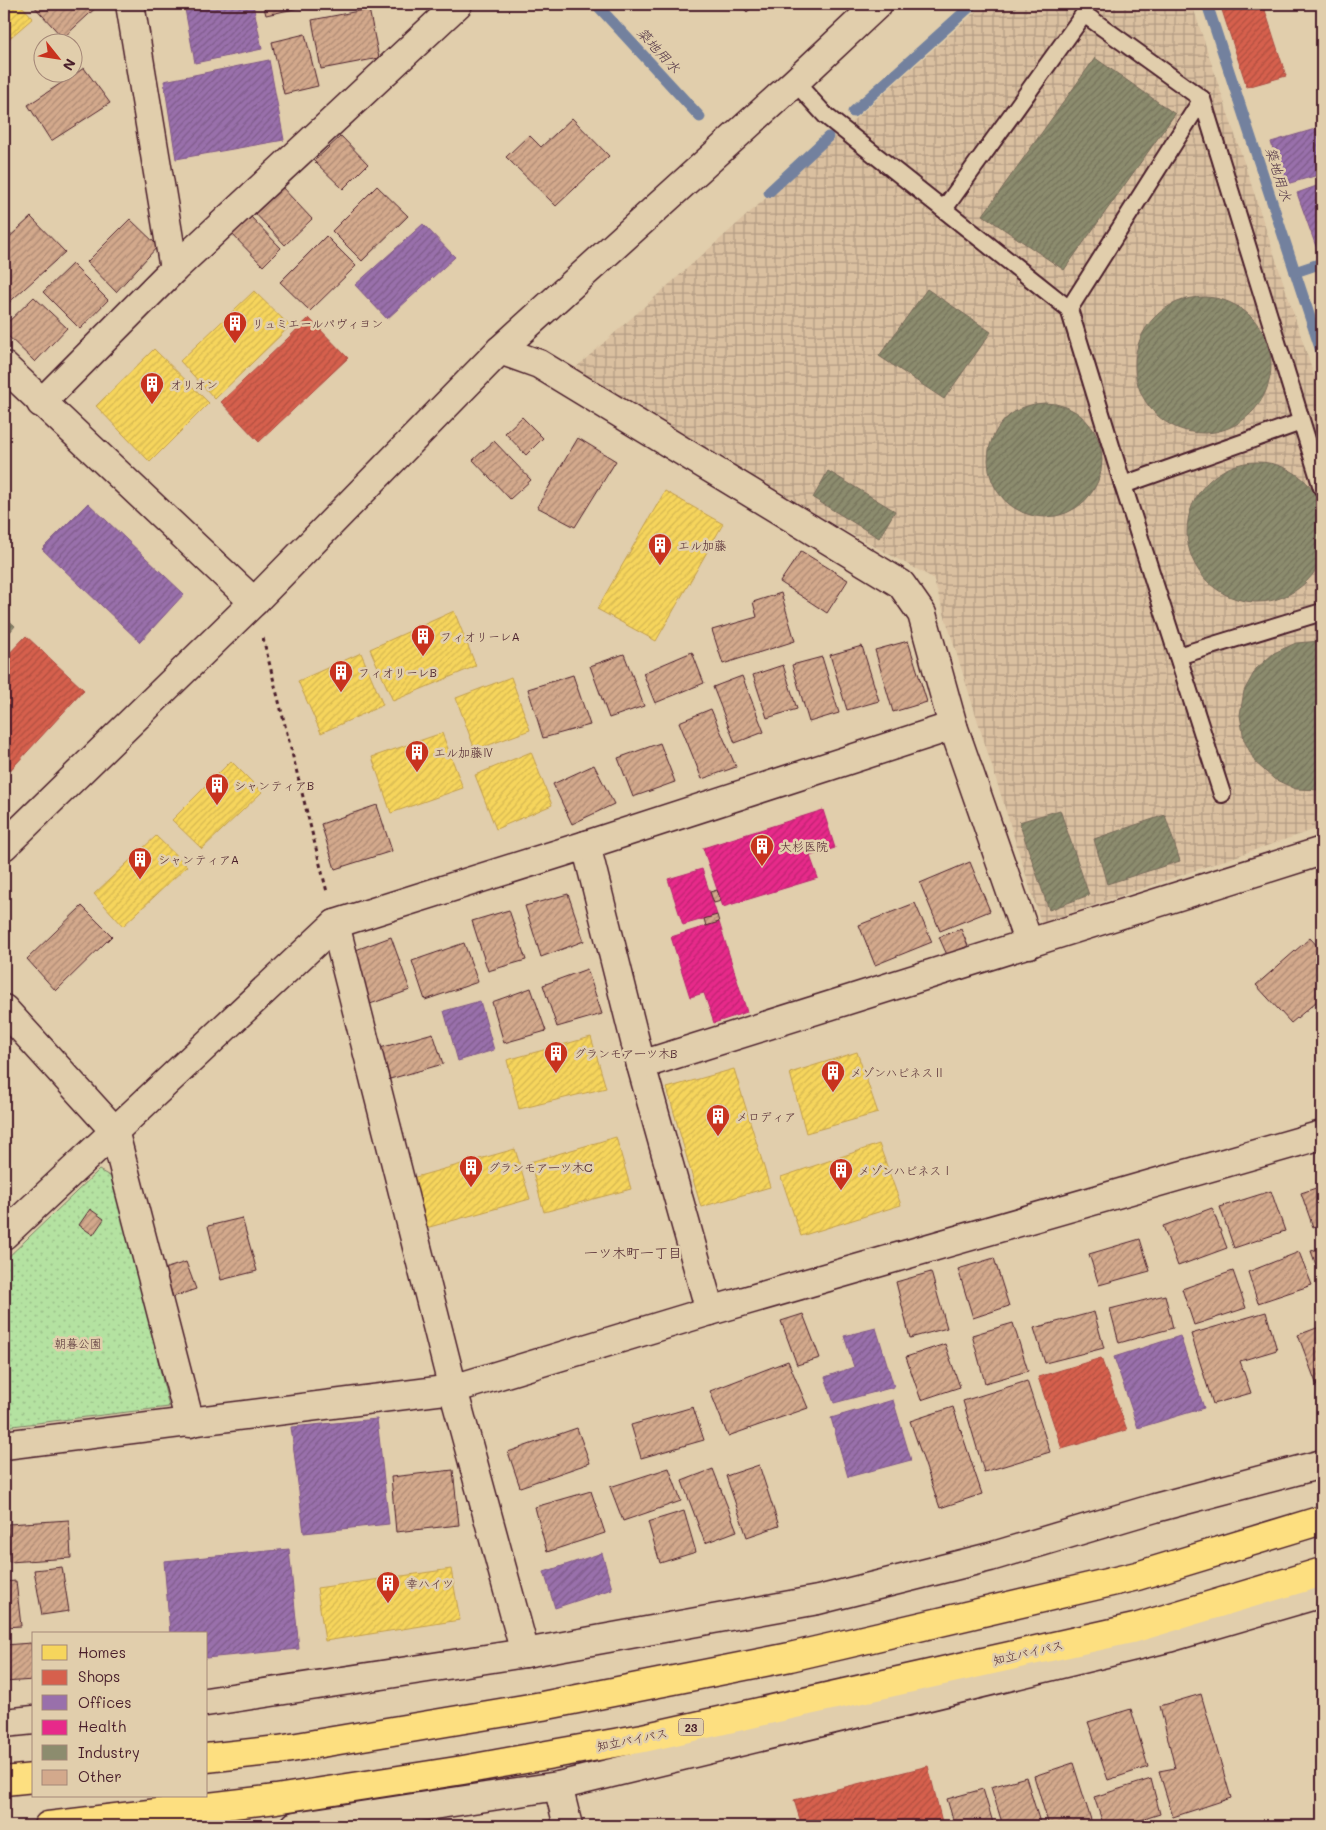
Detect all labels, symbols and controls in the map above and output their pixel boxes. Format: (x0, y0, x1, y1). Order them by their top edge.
water label: 築地用水 (633, 23, 685, 77)
north arrow (32, 32, 82, 82)
text: N (59, 55, 81, 74)
water label: 築地用水 (1261, 144, 1297, 204)
building icon: リュミエールパヴィヨン (222, 310, 248, 344)
place label: リュミエールパヴィヨン (252, 315, 383, 331)
building icon: オリオン (139, 371, 165, 405)
place label: オリオン (170, 376, 218, 392)
building icon: エル加藤 (647, 532, 673, 566)
place label: エル加藤 (678, 537, 727, 553)
building icon: フィオリーレA (410, 623, 436, 657)
place label: フィオリーレA (440, 628, 520, 644)
building icon: フィオリーレB (328, 659, 354, 693)
place label: フィオリーレB (358, 664, 437, 680)
building icon: エル加藤Ⅳ (404, 739, 430, 773)
place label: エル加藤Ⅳ (434, 744, 494, 760)
building icon: シャンティアB (204, 772, 230, 806)
place label: シャンティアB (234, 777, 314, 793)
building icon: 大杉医院 (749, 833, 775, 867)
place label: 大杉医院 (780, 838, 828, 854)
building icon: シャンティアA (127, 846, 153, 880)
place label: シャンティアA (158, 851, 239, 867)
building icon: グランモア一ツ木B (543, 1040, 569, 1074)
place label: グランモア一ツ木B (574, 1045, 677, 1061)
building icon: メゾンハピネスⅡ (820, 1059, 846, 1093)
place label: メゾンハピネスⅡ (850, 1064, 945, 1080)
building icon: メロディア (705, 1103, 731, 1137)
place label: メロディア (736, 1108, 796, 1124)
building icon: グランモア一ツ木C (458, 1154, 484, 1188)
building icon: メゾンハピネスⅠ (828, 1157, 854, 1191)
place label: グランモア一ツ木C (488, 1159, 593, 1175)
place label: メゾンハピネスⅠ (858, 1162, 953, 1178)
district label: 一ツ木町一丁目 (584, 1243, 682, 1262)
park label: 朝暮公園 (54, 1335, 102, 1351)
building icon: 幸ハイツ (375, 1570, 401, 1604)
place label: 幸ハイツ (406, 1575, 454, 1591)
legend (32, 1632, 208, 1798)
street label: 知立バイパス (991, 1636, 1065, 1668)
text: Homes (78, 1642, 126, 1662)
text: Shops (78, 1666, 120, 1686)
text: Offices (78, 1692, 132, 1712)
text: Health (78, 1716, 126, 1736)
road number: 23 (678, 1718, 704, 1735)
street label: 知立バイパス (595, 1724, 669, 1754)
text: Industry (78, 1742, 140, 1762)
text: Other (78, 1766, 122, 1786)

